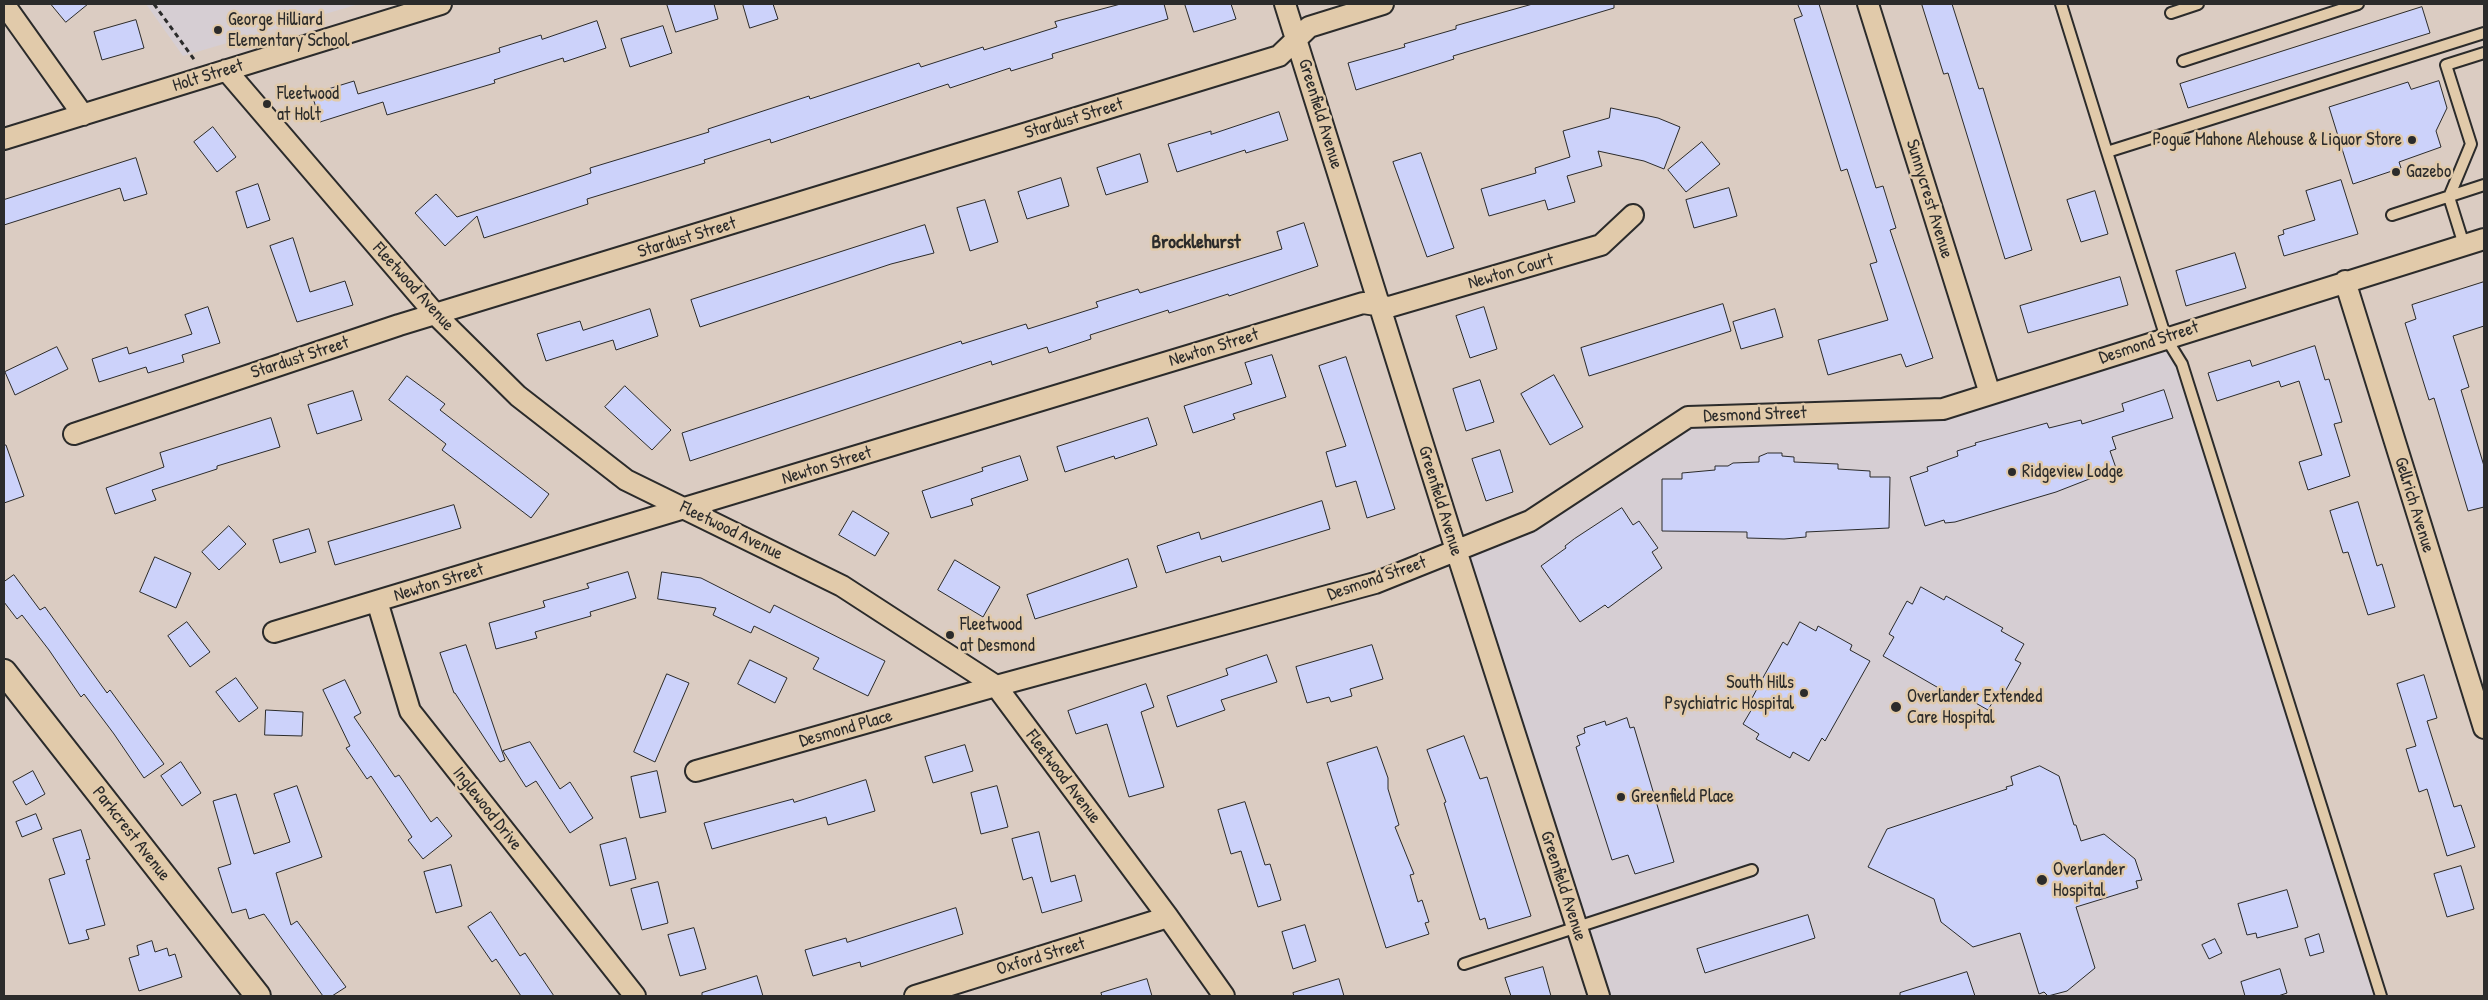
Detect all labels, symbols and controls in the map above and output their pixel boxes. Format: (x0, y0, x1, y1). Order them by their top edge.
place label: George Hilliard Elementary School (228, 9, 349, 52)
marker: George Hilliard Elementary School (212, 24, 224, 36)
street label: Holt Street (170, 55, 246, 97)
street label: Greenfield Avenue (1293, 56, 1347, 172)
place label: Fleetwood at Holt (277, 83, 339, 126)
street label: Stardust Street (1022, 94, 1126, 144)
marker: Fleetwood at Holt (261, 98, 273, 110)
place label: Pogue Mahone Alehouse & Liquor Store (2153, 129, 2402, 151)
marker: Pogue Mahone Alehouse & Liquor Store (2406, 134, 2418, 146)
street label: Sunnycrest Avenue (1901, 137, 1957, 261)
place label: Gazebo (2406, 161, 2451, 183)
marker: Gazebo (2390, 166, 2402, 178)
street label: Stardust Street (635, 213, 739, 263)
district label: Brocklehurst (1151, 232, 1241, 254)
street label: Fleetwood Avenue (368, 238, 458, 336)
street label: Newton Court (1466, 249, 1556, 295)
street label: Desmond Street (2097, 317, 2201, 369)
street label: Newton Street (1167, 324, 1261, 372)
street label: Stardust Street (248, 332, 352, 384)
street label: Desmond Street (1703, 402, 1807, 428)
street label: Newton Street (780, 442, 874, 490)
street label: Greenfield Avenue (1413, 443, 1467, 559)
street label: Gellrich Avenue (2389, 455, 2439, 555)
place label: Ridgeview Lodge (2022, 461, 2123, 483)
marker: Ridgeview Lodge (2006, 466, 2018, 478)
street label: Fleetwood Avenue (676, 497, 786, 565)
street label: Desmond Street (1325, 552, 1429, 606)
street label: Newton Street (392, 559, 486, 607)
place label: Fleetwood at Desmond (960, 614, 1035, 656)
marker: Fleetwood at Desmond (944, 629, 956, 641)
place label: South Hills Psychiatric Hospital (1665, 672, 1794, 714)
place label: Overlander Extended Care Hospital (1907, 686, 2042, 729)
marker: South Hills Psychiatric Hospital (1798, 687, 1810, 699)
marker: Overlander Extended Care Hospital (1889, 700, 1903, 714)
street label: Desmond Place (797, 705, 895, 753)
street label: Fleetwood Avenue (1021, 726, 1105, 828)
street label: Inglewood Drive (448, 763, 526, 855)
street label: Parkcrest Avenue (87, 782, 175, 886)
place label: Greenfield Place (1631, 786, 1734, 808)
marker: Greenfield Place (1615, 791, 1627, 803)
street label: Greenfield Avenue (1535, 828, 1591, 944)
place label: Overlander Hospital (2053, 859, 2125, 902)
marker: Overlander Hospital (2035, 873, 2049, 887)
street label: Oxford Street (994, 933, 1088, 981)

